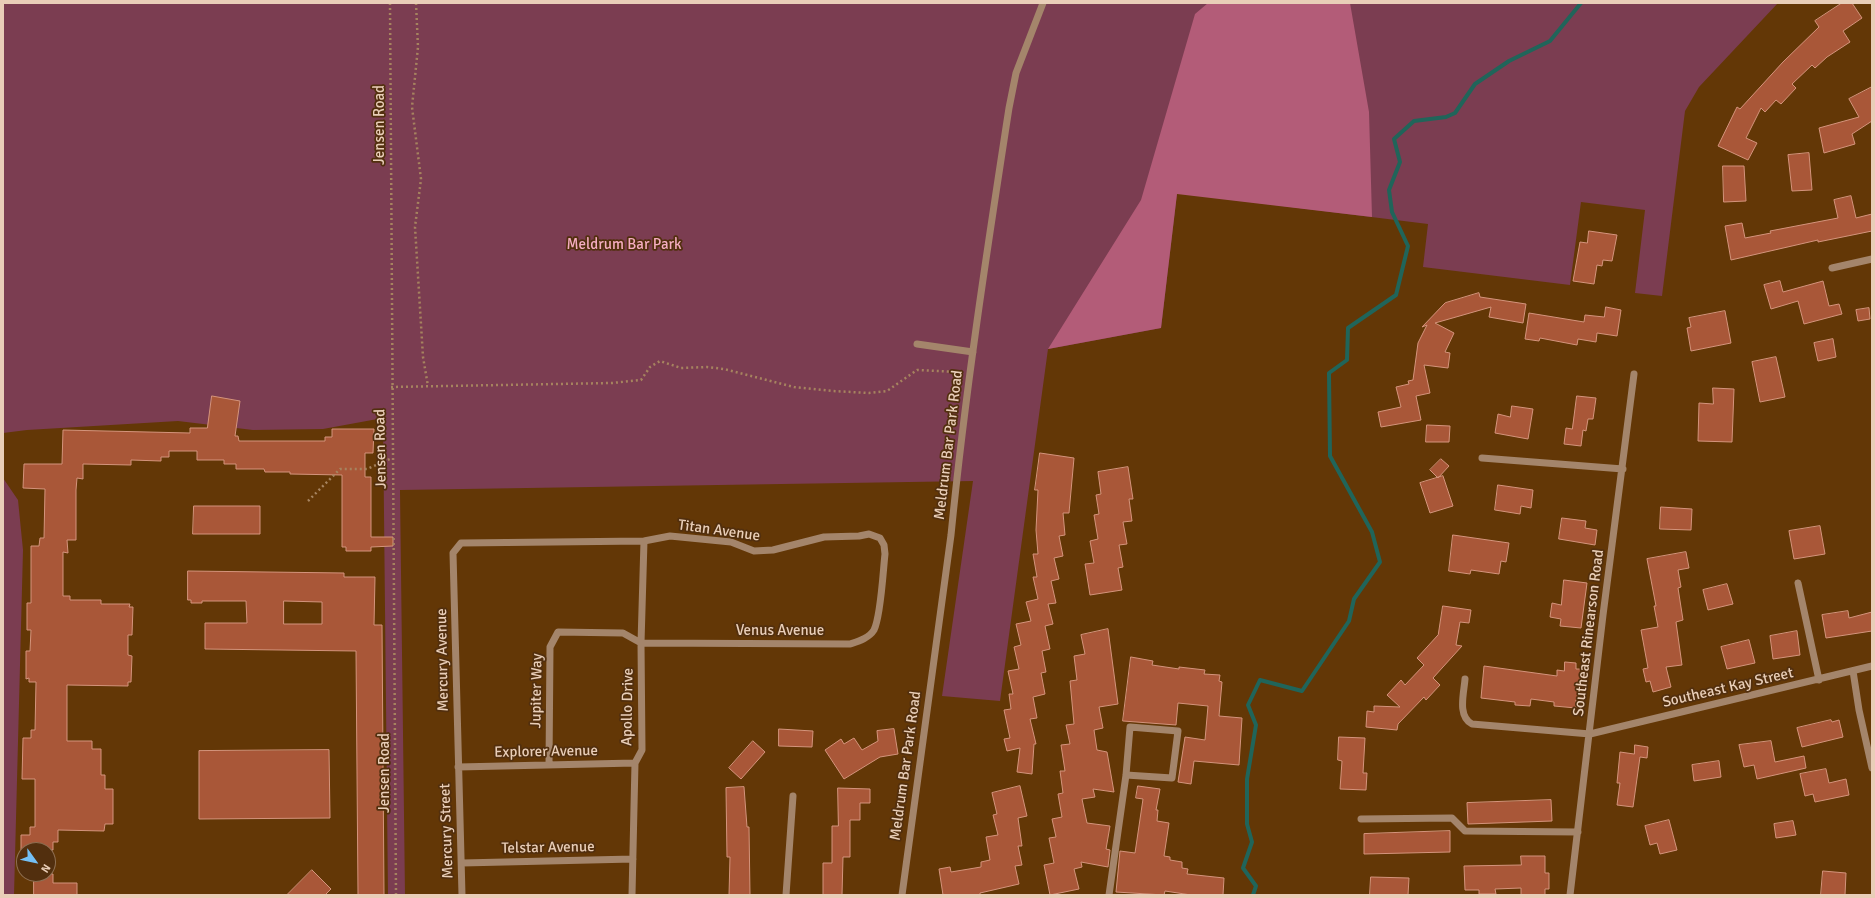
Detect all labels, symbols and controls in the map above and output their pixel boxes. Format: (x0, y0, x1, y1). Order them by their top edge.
street label: Jensen Road (371, 85, 389, 165)
park label: Meldrum Bar Park (566, 236, 682, 254)
street label: Meldrum Bar Park Road (931, 369, 967, 521)
street label: Jensen Road (371, 409, 391, 489)
street label: Titan Avenue (677, 516, 761, 546)
street label: Southeast Rinearson Road (1570, 549, 1608, 717)
street label: Mercury Avenue (433, 608, 453, 712)
street label: Venus Avenue (736, 622, 824, 640)
street label: Jupiter Way (527, 653, 547, 729)
street label: Southeast Kay Street (1661, 664, 1795, 712)
street label: Apollo Drive (618, 668, 638, 746)
street label: Meldrum Bar Park Road (887, 690, 925, 842)
street label: Jensen Road (376, 733, 394, 813)
street label: Explorer Avenue (494, 742, 598, 762)
street label: Mercury Street (436, 783, 458, 879)
street label: Telstar Avenue (501, 838, 595, 858)
north arrow (16, 842, 56, 882)
text: N (38, 862, 53, 875)

